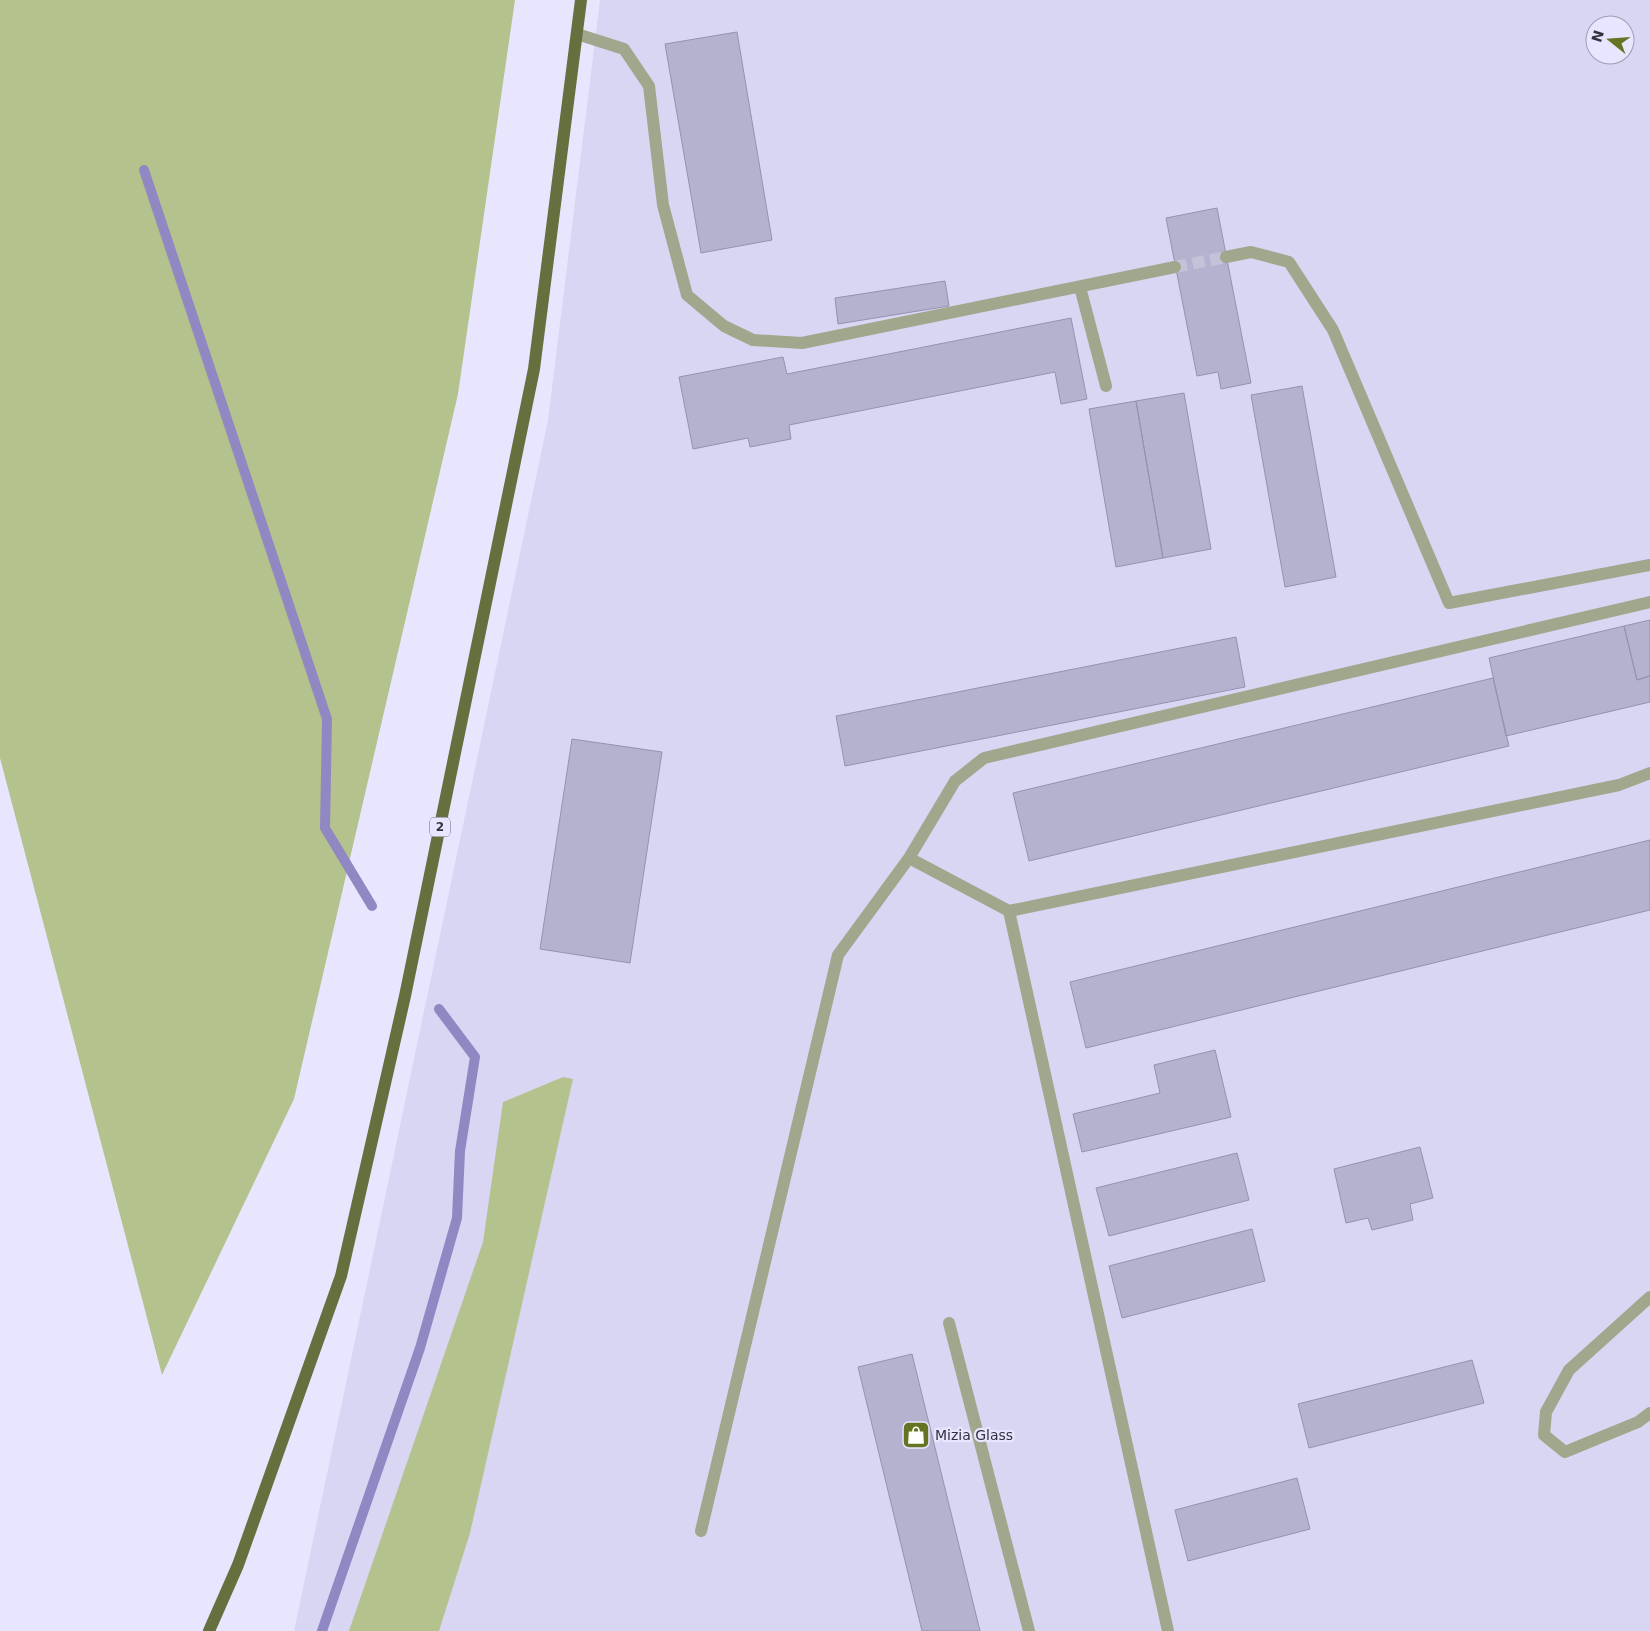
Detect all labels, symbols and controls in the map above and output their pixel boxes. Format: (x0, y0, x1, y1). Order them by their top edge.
north arrow (1585, 15, 1635, 65)
text: N (1588, 28, 1607, 44)
road number: 2 (430, 818, 450, 836)
shop icon: Mizia Glass (901, 1420, 931, 1450)
place label: Mizia Glass (935, 1427, 1013, 1443)

